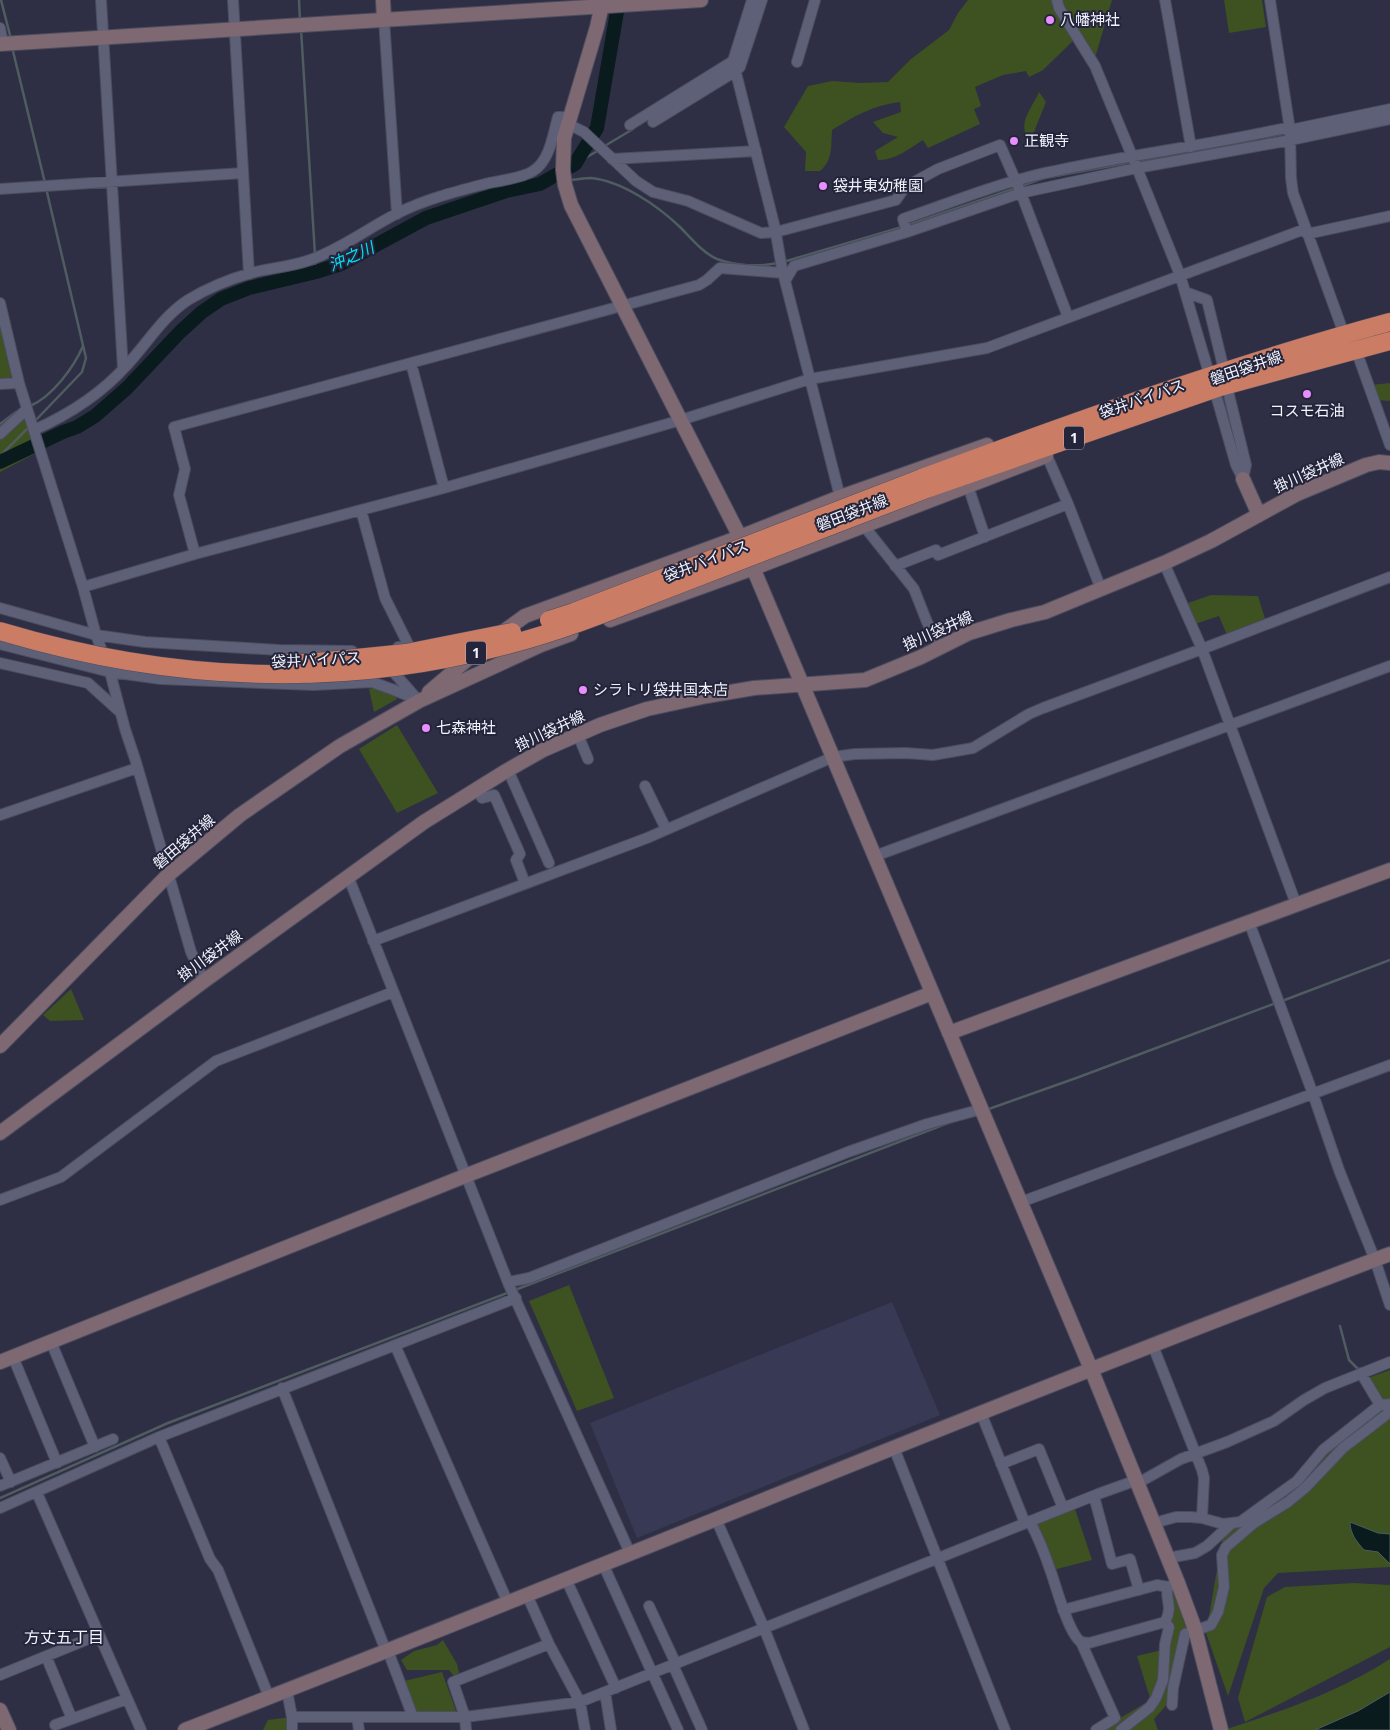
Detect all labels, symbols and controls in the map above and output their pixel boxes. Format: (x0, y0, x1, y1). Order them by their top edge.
place label: 八幡神社 (1060, 9, 1120, 29)
marker: 八幡神社 (1044, 14, 1056, 26)
place label: 正観寺 (1024, 130, 1069, 150)
marker: 正観寺 (1008, 135, 1020, 147)
place label: 袋井東幼稚園 (833, 175, 923, 195)
marker: 袋井東幼稚園 (817, 180, 829, 192)
water label: 沖之川 (325, 235, 379, 276)
street label: 磐田袋井線 (1207, 345, 1284, 389)
street label: 袋井バイパス (1096, 374, 1187, 422)
marker: コスモ石油 (1301, 388, 1313, 400)
place label: コスモ石油 (1269, 400, 1345, 420)
road number: 1 (1064, 426, 1084, 449)
street label: 掛川袋井線 (1270, 448, 1347, 496)
street label: 磐田袋井線 (813, 489, 890, 535)
street label: 袋井バイパス (660, 535, 751, 585)
street label: 掛川袋井線 (899, 606, 976, 654)
road number: 1 (466, 641, 486, 664)
street label: 袋井バイパス (271, 647, 361, 671)
place label: シラトリ袋井国本店 (593, 679, 728, 699)
marker: シラトリ袋井国本店 (577, 684, 589, 696)
street label: 掛川袋井線 (511, 705, 588, 755)
place label: 七森神社 (436, 717, 496, 737)
marker: 七森神社 (420, 722, 432, 734)
street label: 磐田袋井線 (148, 809, 219, 873)
street label: 掛川袋井線 (173, 925, 246, 985)
district label: 方丈五丁目 (24, 1626, 104, 1648)

